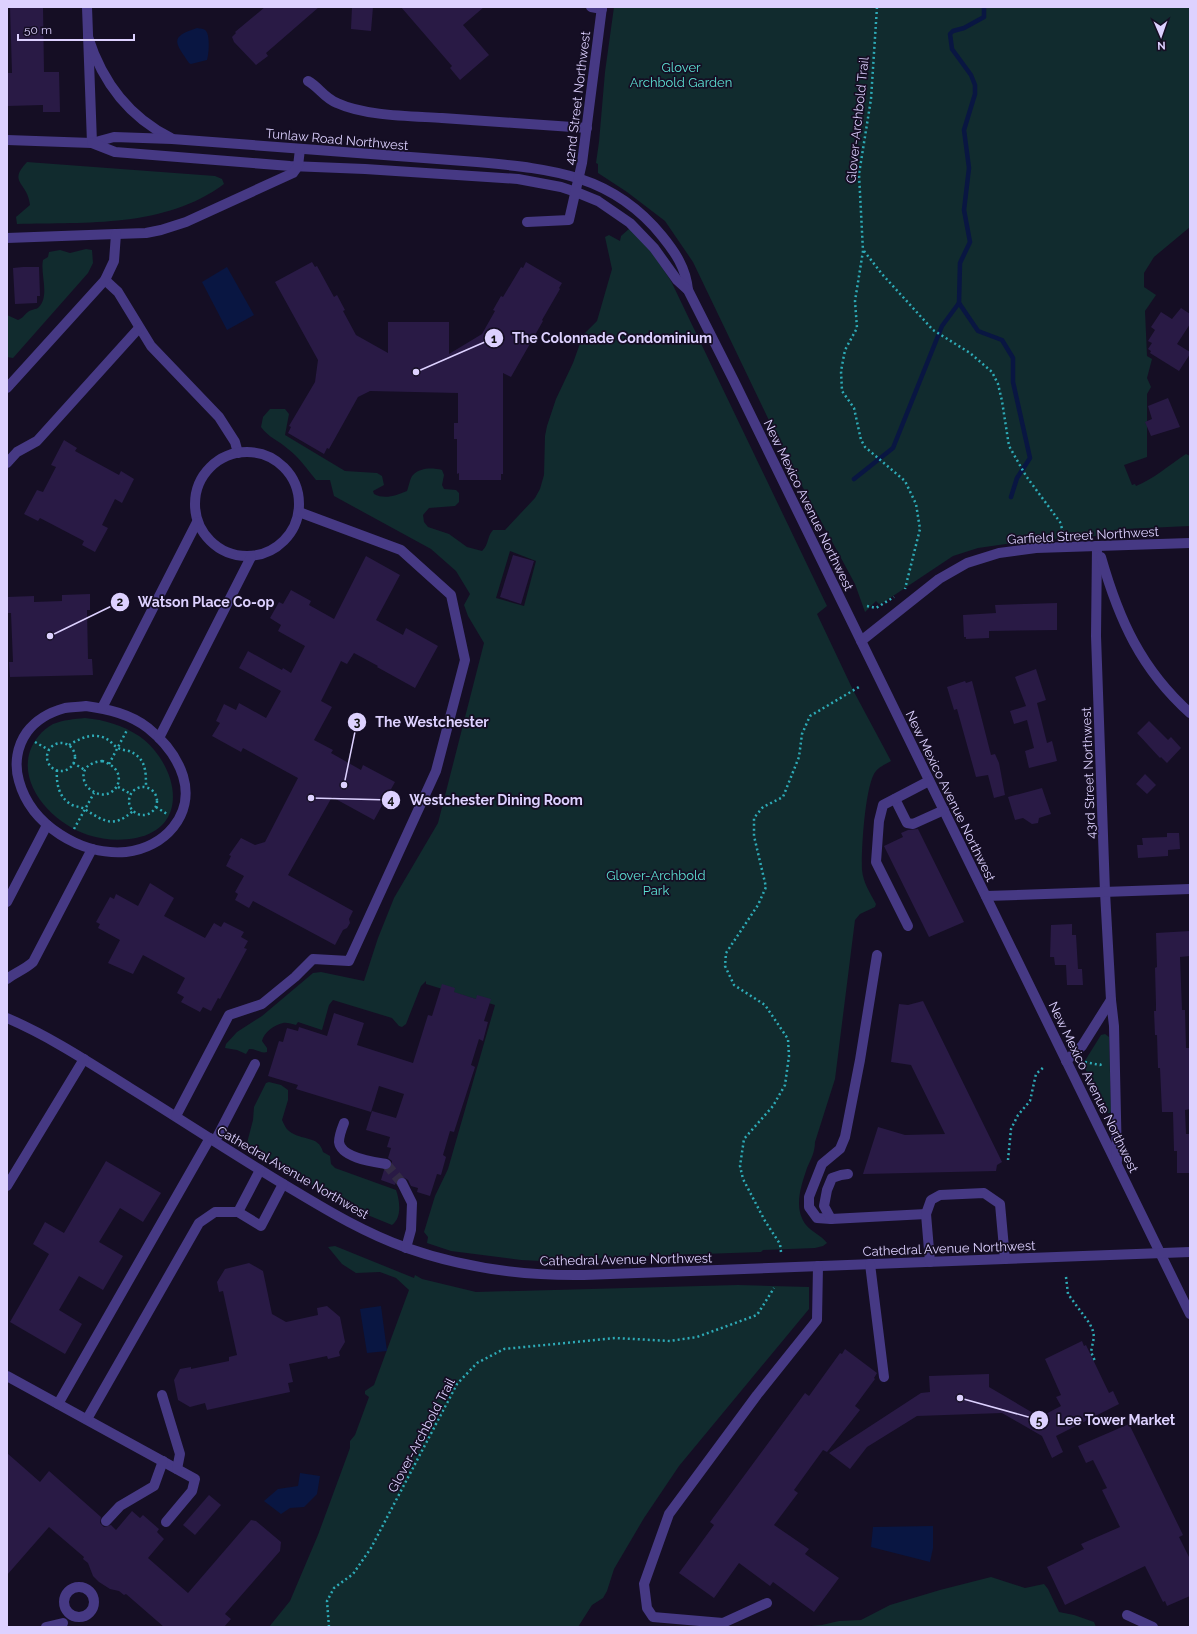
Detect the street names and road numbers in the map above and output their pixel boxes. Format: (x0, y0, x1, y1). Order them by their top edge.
street label: 42nd Street Northwest (562, 30, 593, 166)
street label: Glover-Archbold Trail (843, 56, 872, 184)
street label: Tunlaw Road Northwest (265, 126, 410, 153)
street label: New Mexico Avenue Northwest (761, 417, 857, 594)
street label: Garfield Street Northwest (1007, 524, 1160, 547)
street label: 43rd Street Northwest (1079, 706, 1098, 839)
street label: New Mexico Avenue Northwest (903, 708, 999, 885)
street label: New Mexico Avenue Northwest (1046, 999, 1142, 1176)
street label: Cathedral Avenue Northwest (214, 1123, 372, 1222)
street label: Cathedral Avenue Northwest (862, 1238, 1036, 1259)
street label: Cathedral Avenue Northwest (539, 1250, 713, 1269)
street label: Glover-Archbold Trail (385, 1375, 458, 1495)

